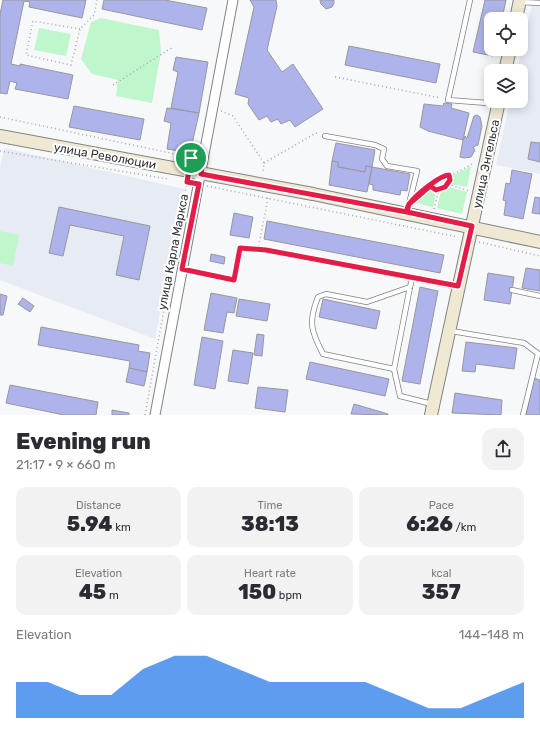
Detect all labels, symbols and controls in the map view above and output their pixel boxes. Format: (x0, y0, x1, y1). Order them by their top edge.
map controls (484, 12, 528, 108)
button: locate (484, 12, 528, 56)
button: layers (484, 64, 528, 108)
street label: улица Энгельса (470, 118, 502, 210)
street label: улица Революции (53, 140, 157, 172)
pin (174, 141, 208, 175)
icon: arrive (180, 147, 202, 169)
street label: улица Карла Маркса (155, 193, 191, 311)
text: Evening run (16, 428, 151, 455)
button: share (482, 428, 524, 470)
text: 21:17 · 9 × 660 m (16, 457, 115, 472)
text: Distance (76, 499, 121, 512)
text: Time (258, 499, 282, 512)
text: Pace (429, 499, 454, 512)
text: 5.94 (67, 512, 113, 536)
text: 38:13 (241, 512, 299, 536)
text: 6:26 (406, 512, 453, 536)
text: km (113, 521, 131, 534)
text: /km (453, 521, 476, 534)
text: Elevation (75, 567, 122, 580)
text: Heart rate (244, 567, 296, 580)
text: kcal (431, 567, 451, 580)
text: 45 (79, 580, 106, 604)
text: 150 (238, 580, 276, 604)
text: 357 (422, 580, 461, 604)
text: m (106, 589, 119, 602)
text: bpm (276, 589, 302, 602)
text: Elevation (16, 627, 72, 642)
text: 144–148 m (459, 627, 524, 642)

